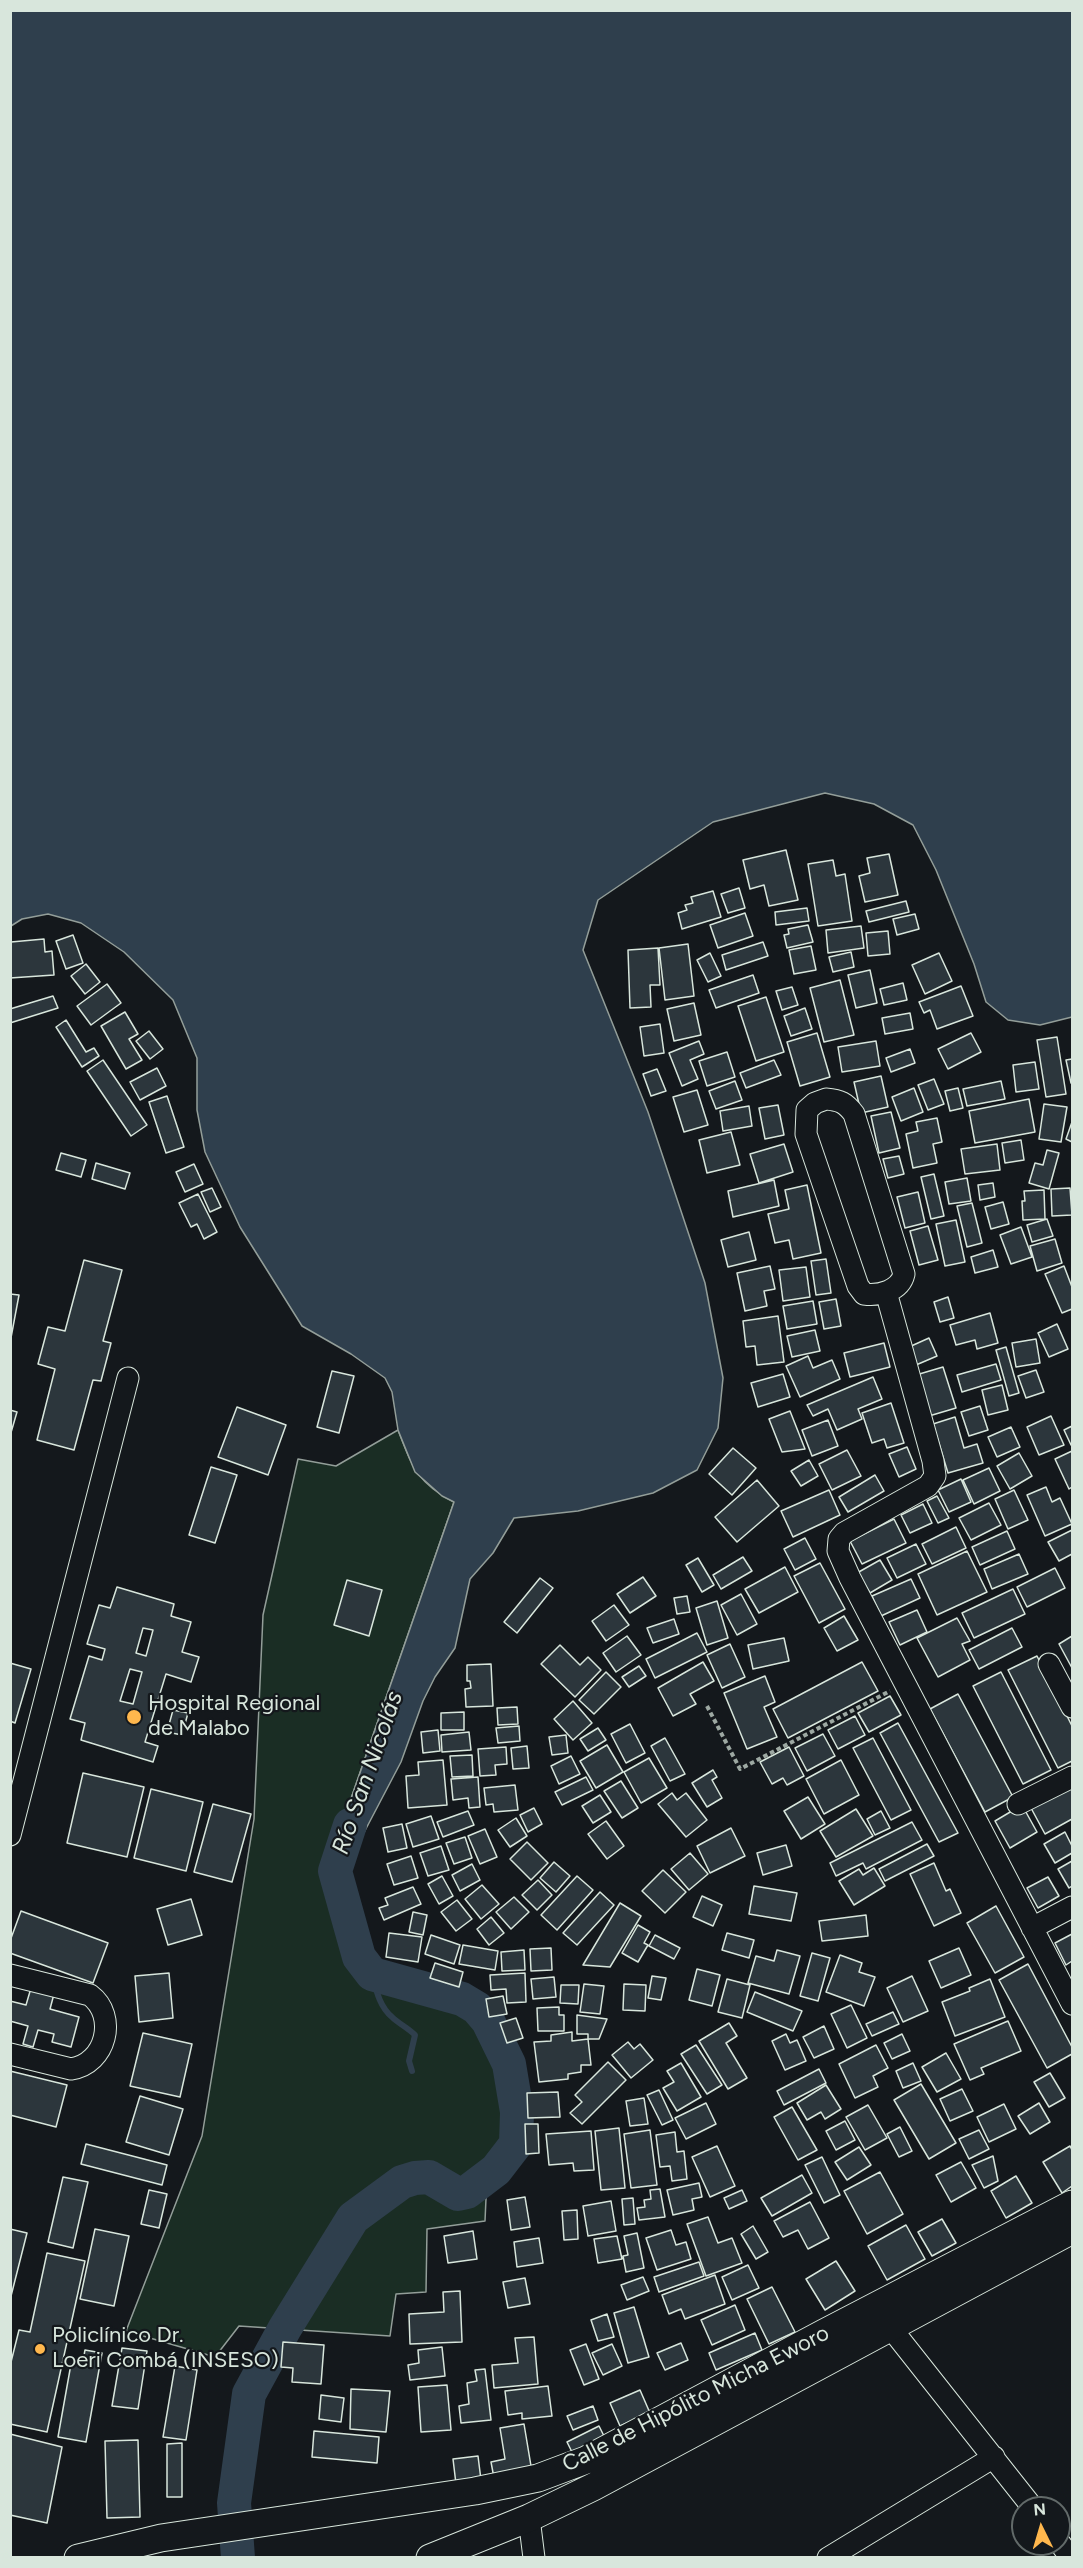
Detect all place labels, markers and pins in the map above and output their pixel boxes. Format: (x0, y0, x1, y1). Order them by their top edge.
place label: Hospital Regional de Malabo (148, 1691, 320, 1742)
marker: Hospital Regional de Malabo (125, 1708, 143, 1726)
place label: Policlínico Dr. Loeri Combá (INSESO) (52, 2323, 279, 2374)
marker: Policlínico Dr. Loeri Combá (INSESO) (33, 2342, 47, 2356)

